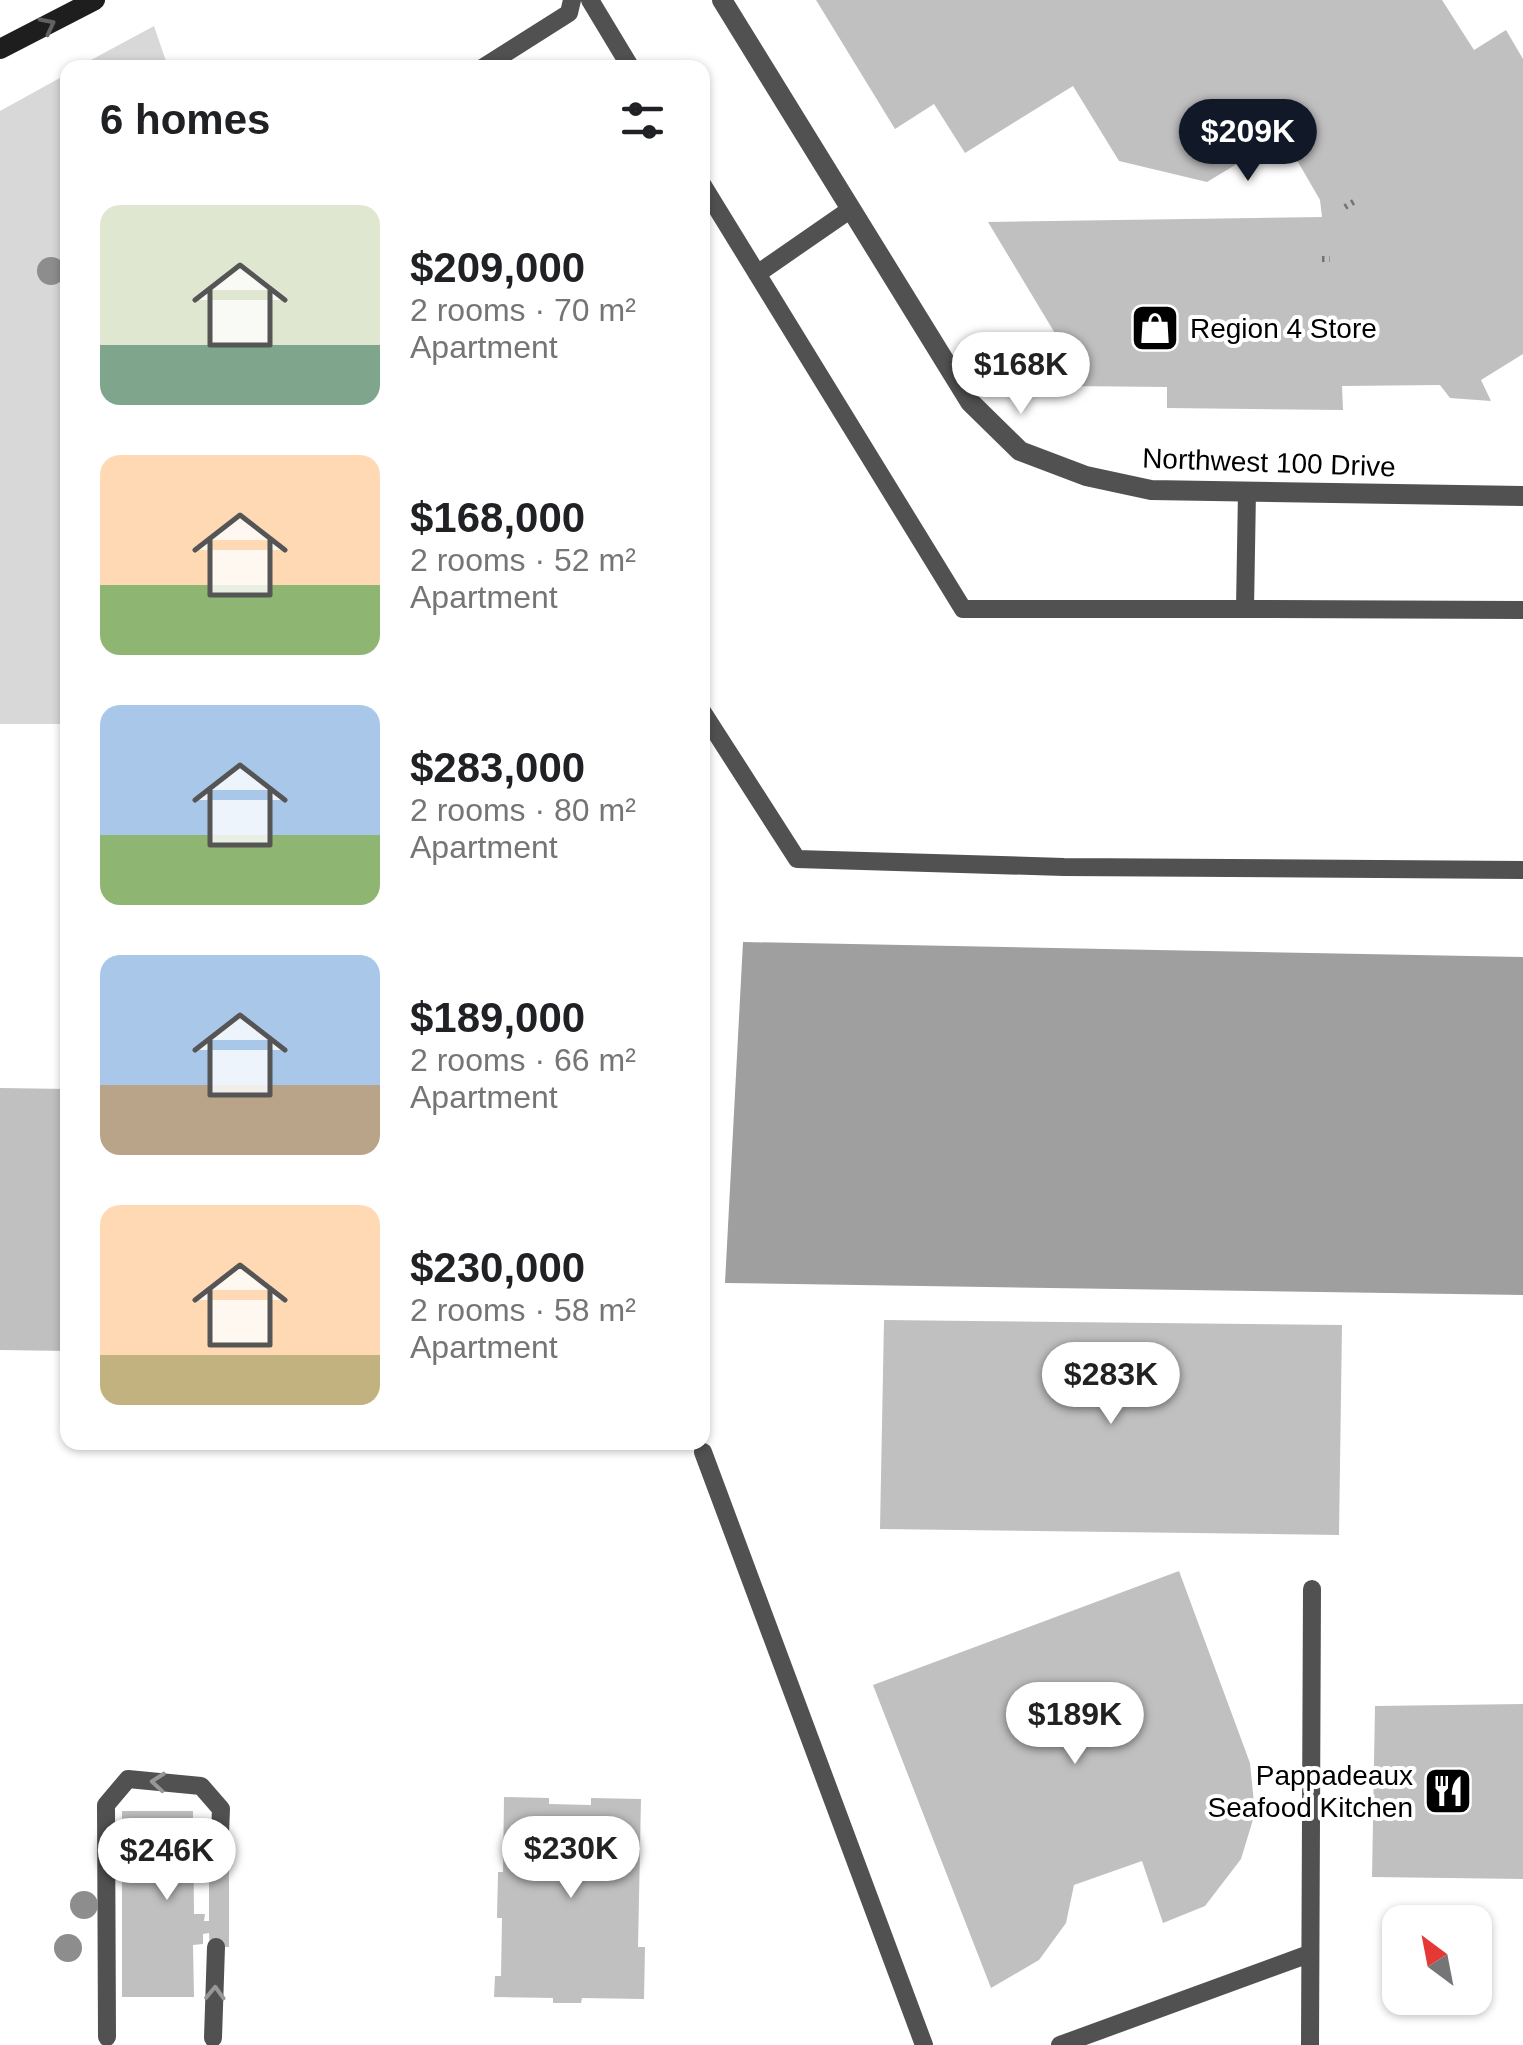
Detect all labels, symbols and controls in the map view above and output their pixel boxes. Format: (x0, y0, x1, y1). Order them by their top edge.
one-way arrow (37, 18, 55, 37)
icon: filters (615, 93, 670, 148)
text: 6 homes (100, 96, 270, 143)
pin: $209K (1178, 99, 1318, 184)
text: $209K (1201, 113, 1295, 149)
text: $209,000 (410, 244, 585, 291)
icon: home (180, 245, 300, 365)
text: 2 rooms · 70 m² (410, 292, 636, 328)
shop icon: Region 4 Store (1129, 302, 1181, 354)
place label: Region 4 Store (1190, 313, 1377, 344)
text: Apartment (410, 329, 558, 365)
pin: $168K (951, 332, 1091, 417)
text: $168K (974, 346, 1068, 382)
street label: Northwest 100 Drive (1142, 443, 1396, 482)
text: $168,000 (410, 494, 585, 541)
icon: home (180, 495, 300, 615)
text: 2 rooms · 52 m² (410, 542, 636, 578)
text: Apartment (410, 579, 558, 615)
text: $283,000 (410, 744, 585, 791)
icon: home (180, 745, 300, 865)
text: 2 rooms · 80 m² (410, 792, 636, 828)
text: Apartment (410, 829, 558, 865)
text: $189,000 (410, 994, 585, 1041)
icon: home (180, 995, 300, 1115)
text: 2 rooms · 66 m² (410, 1042, 636, 1078)
text: Apartment (410, 1079, 558, 1115)
text: $230,000 (410, 1244, 585, 1291)
icon: home (180, 1245, 300, 1365)
text: 2 rooms · 58 m² (410, 1292, 636, 1328)
text: Apartment (410, 1329, 558, 1365)
pin: $283K (1041, 1342, 1181, 1427)
text: $283K (1064, 1356, 1158, 1392)
pin: $189K (1005, 1682, 1145, 1767)
text: $189K (1028, 1696, 1122, 1732)
place label: Pappadeaux Seafood Kitchen (1208, 1760, 1413, 1823)
restaurant icon: Pappadeaux Seafood Kitchen (1422, 1765, 1474, 1817)
one-way arrow (149, 1772, 165, 1794)
pin: $230K (501, 1816, 641, 1901)
pin: $246K (97, 1818, 237, 1903)
text: $230K (524, 1830, 618, 1866)
text: $246K (120, 1832, 214, 1868)
north arrow (1382, 1905, 1492, 2015)
map controls (1382, 1905, 1492, 2015)
one-way arrow (204, 1984, 225, 2000)

